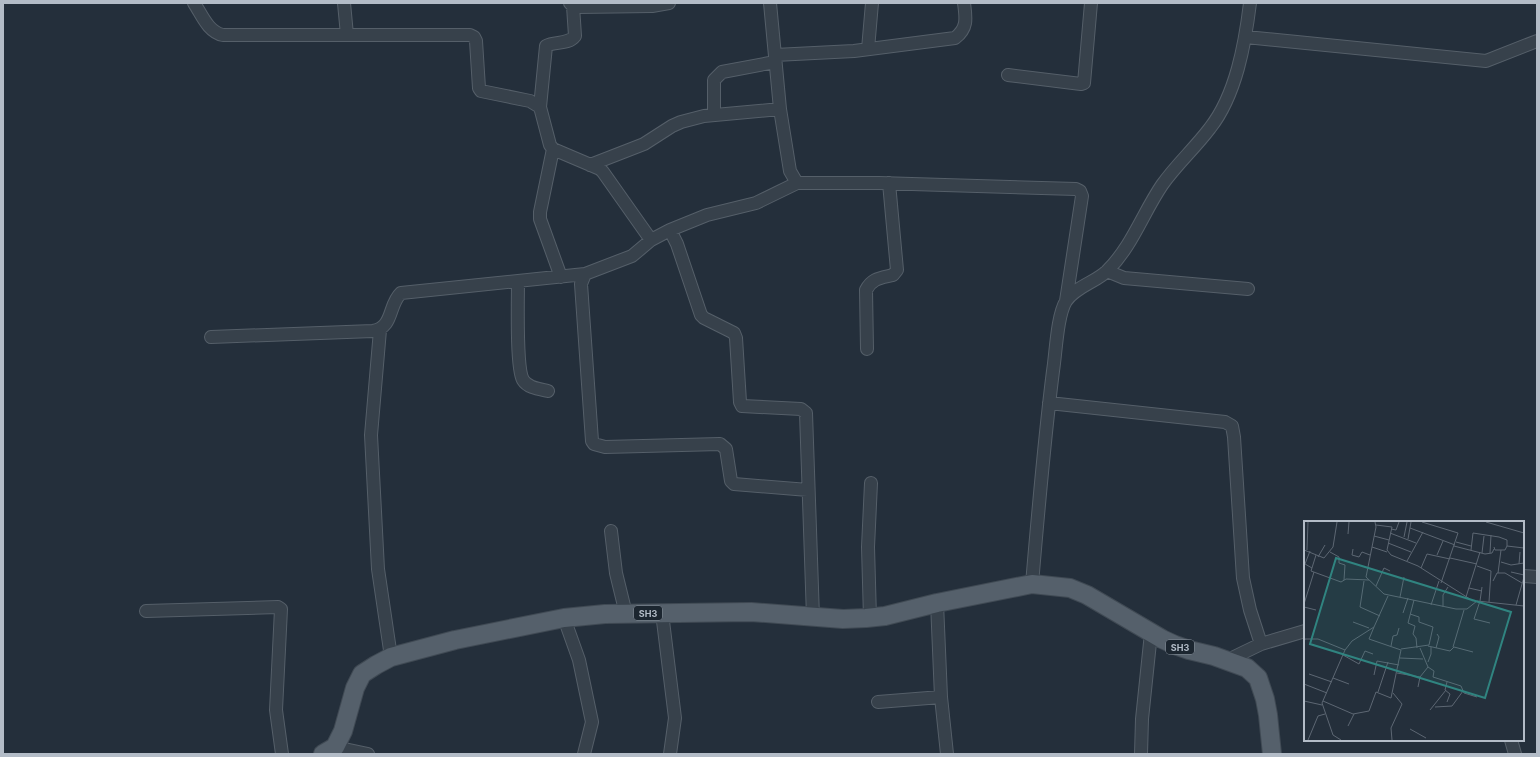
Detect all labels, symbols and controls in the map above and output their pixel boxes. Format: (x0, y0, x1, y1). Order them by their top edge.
inset map (1304, 521, 1524, 741)
road number: SH3 (634, 606, 662, 620)
road number: SH3 (1166, 640, 1194, 654)

